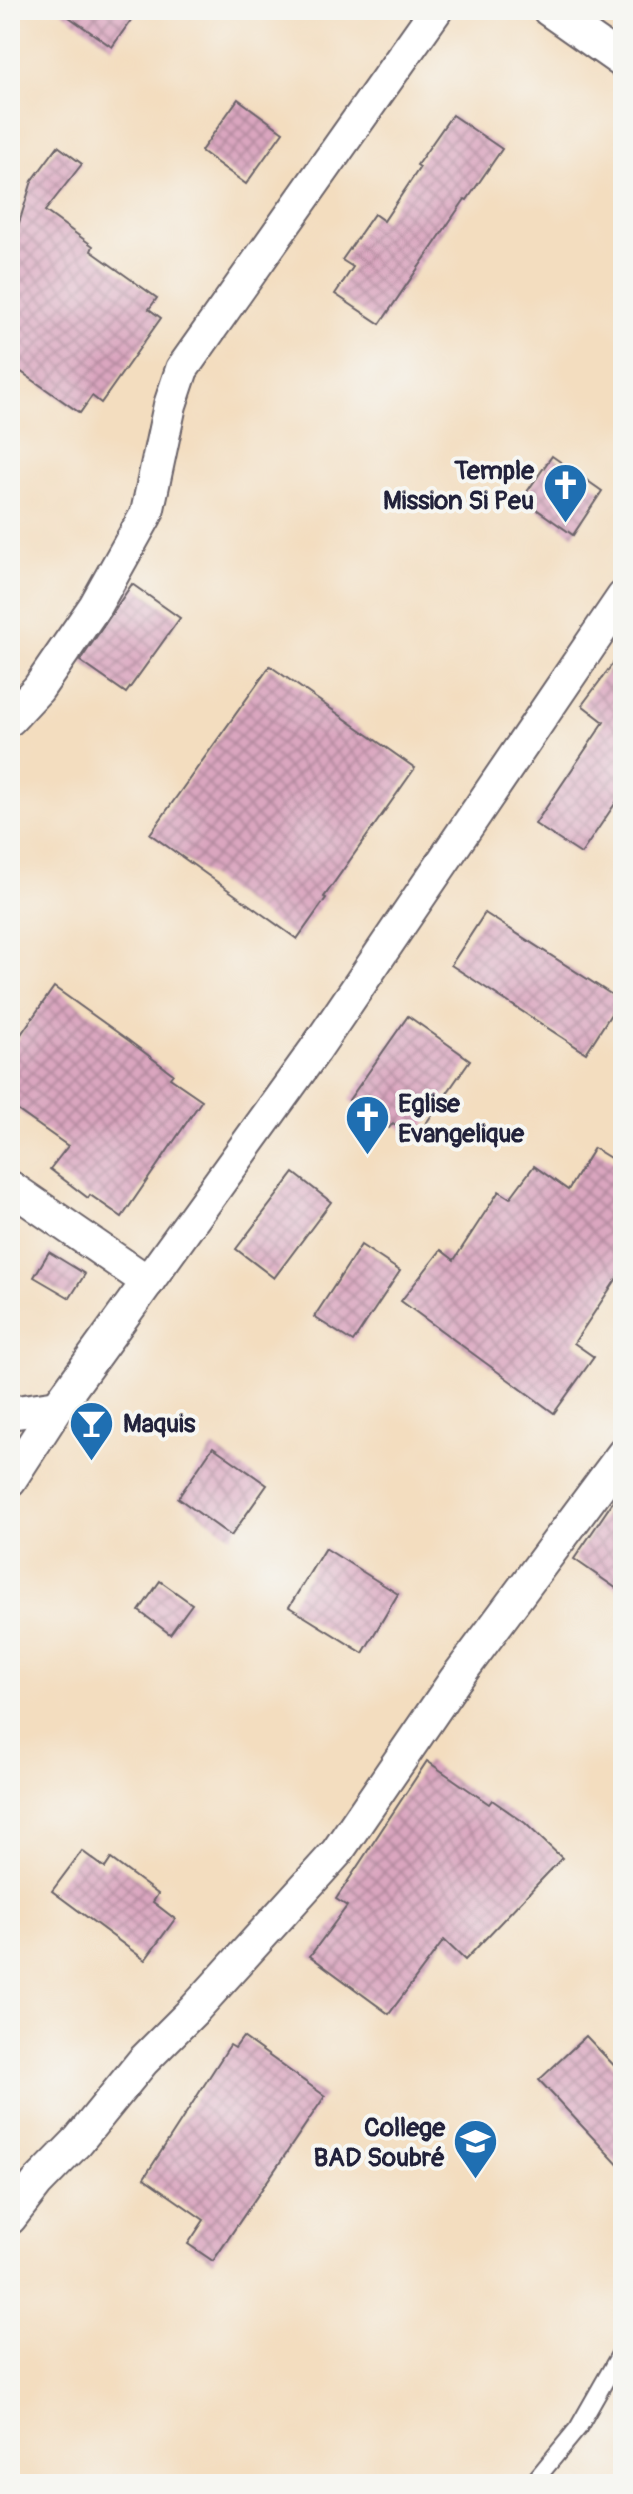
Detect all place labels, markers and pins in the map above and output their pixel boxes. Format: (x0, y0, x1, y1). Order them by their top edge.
place label: Temple Mission Si Peu (383, 455, 535, 517)
church icon: Temple Mission Si Peu (541, 461, 589, 524)
place label: Eglise Evangelique (398, 1088, 525, 1150)
church icon: Eglise Evangelique (343, 1094, 391, 1157)
bar icon: Maquis (68, 1399, 116, 1462)
place label: Maquis (123, 1408, 196, 1440)
place label: College BAD Soubré (313, 2112, 446, 2174)
school or university icon: College BAD Soubré (452, 2118, 500, 2181)

